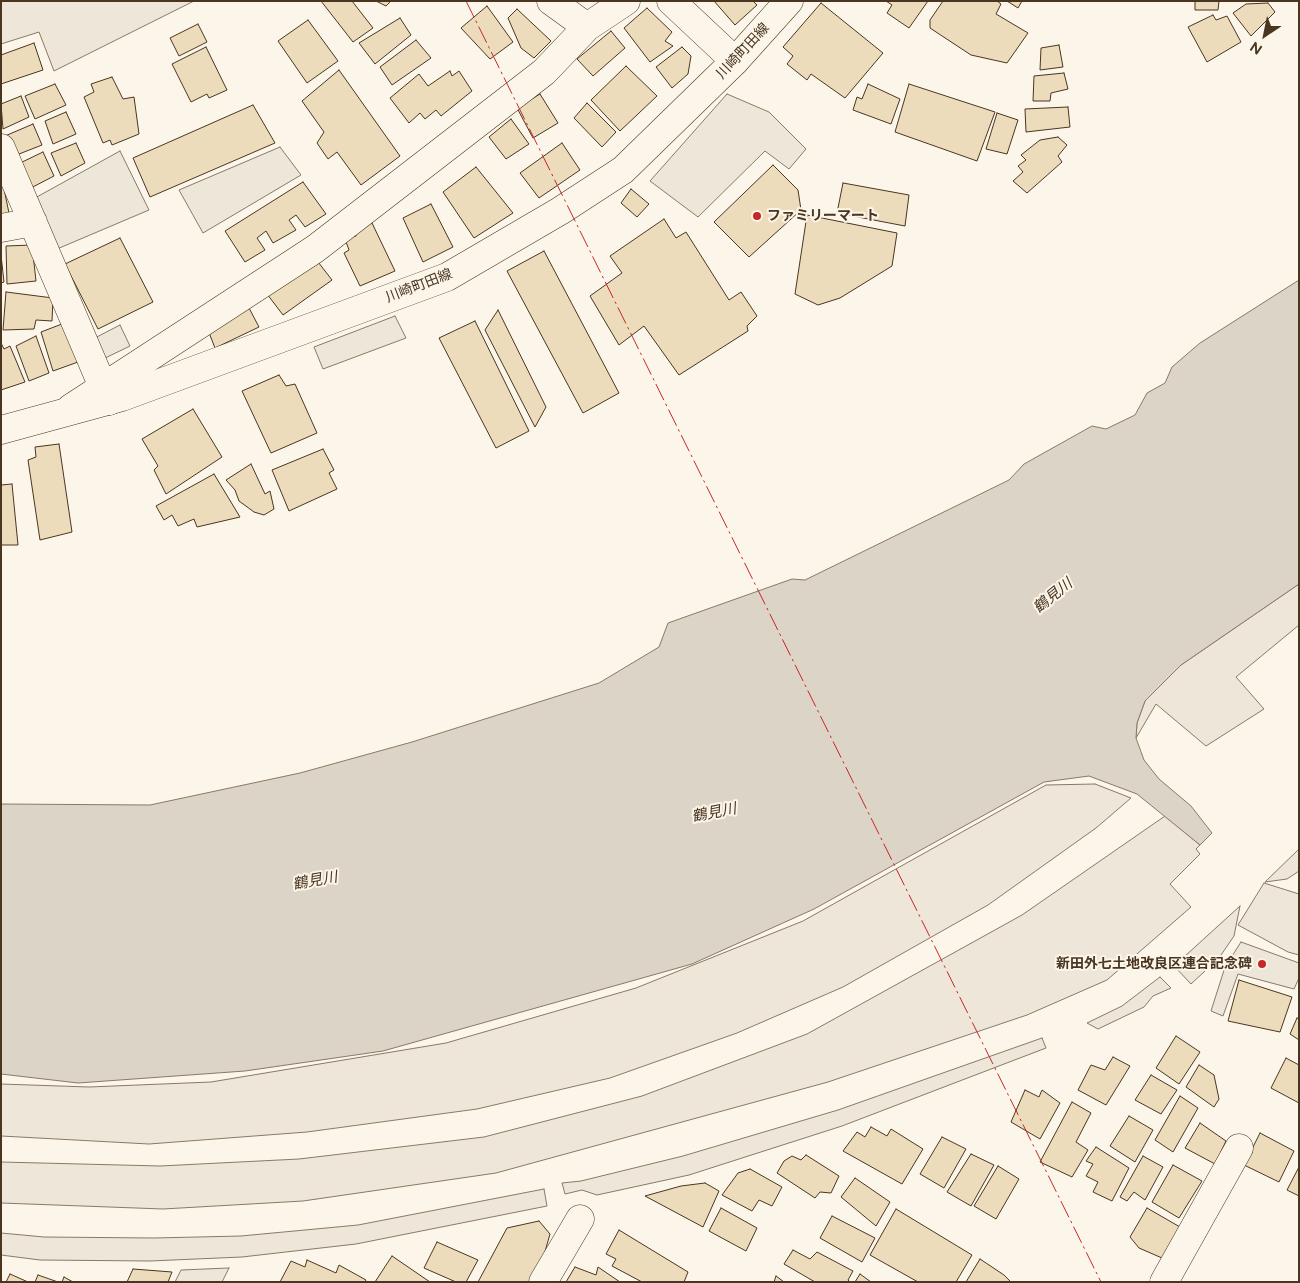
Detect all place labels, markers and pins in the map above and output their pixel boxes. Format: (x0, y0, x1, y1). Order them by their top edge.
place label: ファミリーマート (767, 208, 879, 224)
marker: ファミリーマート (751, 210, 763, 222)
place label: 新田外七土地改良区連合記念碑 (1056, 956, 1252, 972)
marker: 新田外七土地改良区連合記念碑 (1256, 958, 1268, 970)

